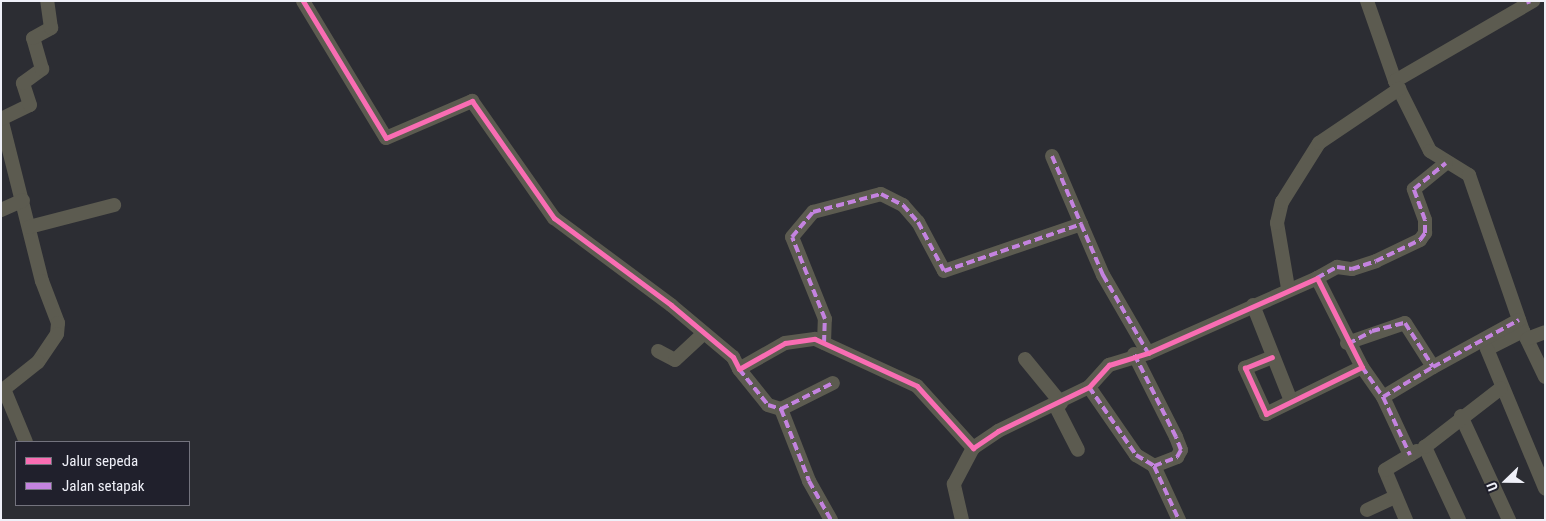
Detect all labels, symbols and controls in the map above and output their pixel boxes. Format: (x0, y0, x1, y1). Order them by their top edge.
legend (15, 441, 190, 506)
text: Jalur sepeda (62, 452, 138, 470)
north arrow (1481, 456, 1531, 506)
text: Jalan setapak (62, 477, 145, 495)
text: U (1483, 480, 1501, 493)

